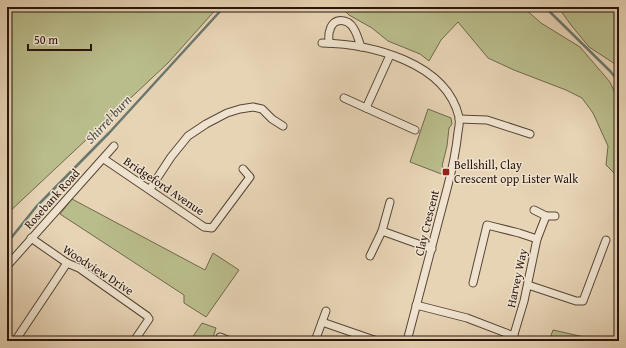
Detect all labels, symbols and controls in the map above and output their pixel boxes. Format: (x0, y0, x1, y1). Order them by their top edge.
scale bar (28, 26, 91, 52)
text: 50 m (34, 31, 58, 48)
water label: Shirrel burn (81, 90, 136, 148)
street label: Bridgeford Avenue (121, 152, 208, 219)
place label: Bellshill, Clay Crescent opp Lister Walk (454, 156, 579, 187)
street label: Rosebank Road (20, 164, 84, 233)
marker: Bellshill, Clay Crescent opp Lister Walk (441, 167, 451, 177)
street label: Clay Crescent (410, 187, 443, 258)
street label: Woodview Drive (59, 240, 137, 299)
street label: Harvey Way (502, 247, 531, 309)

